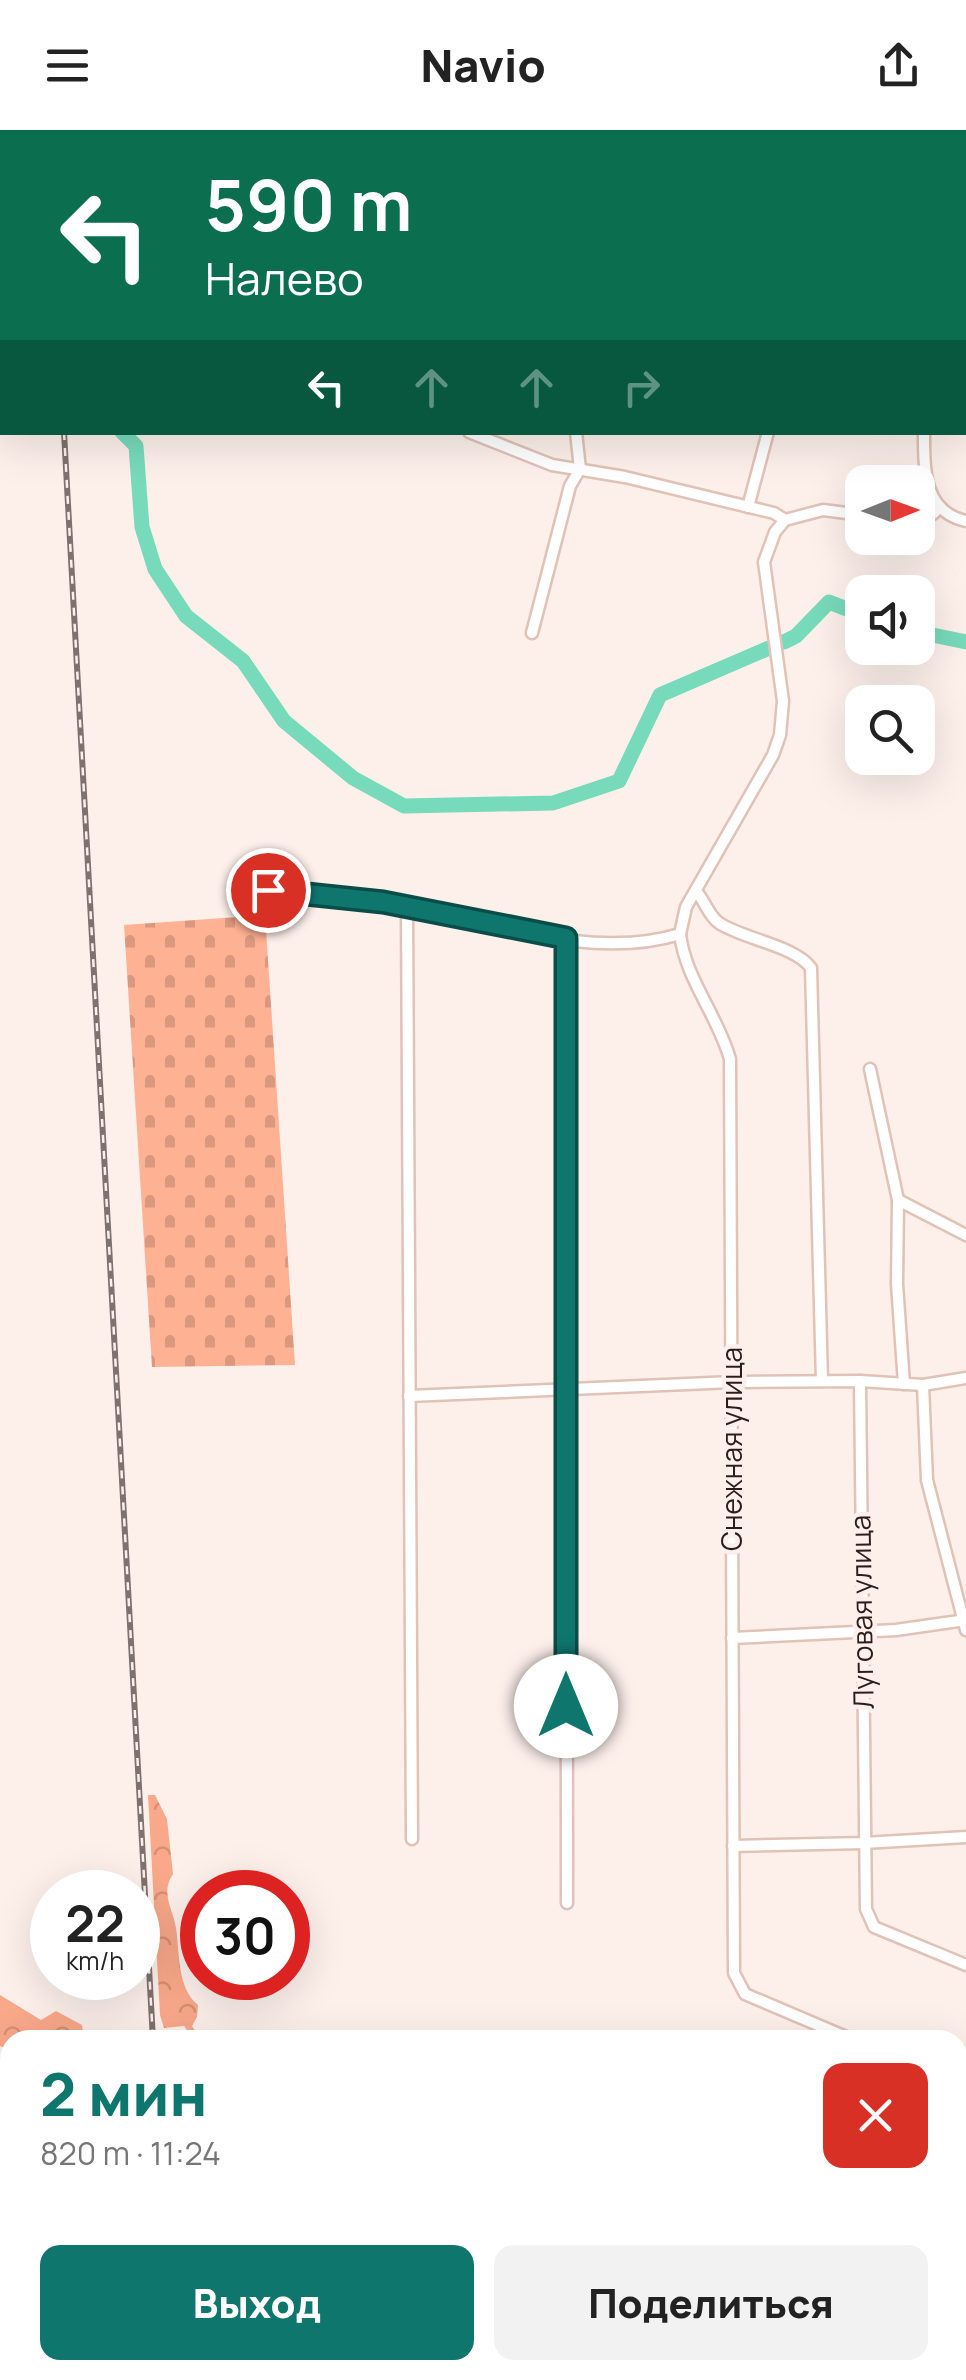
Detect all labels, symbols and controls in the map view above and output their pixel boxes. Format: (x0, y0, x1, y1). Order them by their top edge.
text: Navio (420, 34, 546, 96)
icon: menu (40, 38, 95, 93)
icon: share (871, 38, 926, 93)
text: 590 m (205, 156, 413, 252)
icon: left (40, 170, 170, 300)
text: Налево (205, 247, 364, 309)
icon: left (299, 360, 354, 415)
icon: ahead (404, 360, 459, 415)
icon: ahead (509, 360, 564, 415)
icon: right (614, 360, 669, 415)
north arrow (845, 465, 935, 555)
map controls (845, 465, 935, 775)
button: sound (845, 575, 935, 665)
button: search (845, 685, 935, 775)
pin (226, 848, 311, 933)
icon: arrive (241, 863, 296, 918)
street label: Снежная улица (712, 1347, 750, 1551)
street label: Луговая улица (840, 1515, 882, 1710)
position arrow (514, 1654, 618, 1758)
speed limit sign: 30 (180, 1870, 310, 2000)
text: 22 (65, 1889, 125, 1957)
text: km/h (66, 1943, 124, 1978)
text: 2 мин (40, 2052, 208, 2134)
button: close (823, 2063, 928, 2168)
text: 820 m · 11:24 (40, 2131, 221, 2175)
button: Выход (40, 2245, 474, 2360)
button: Поделиться (494, 2245, 928, 2360)

